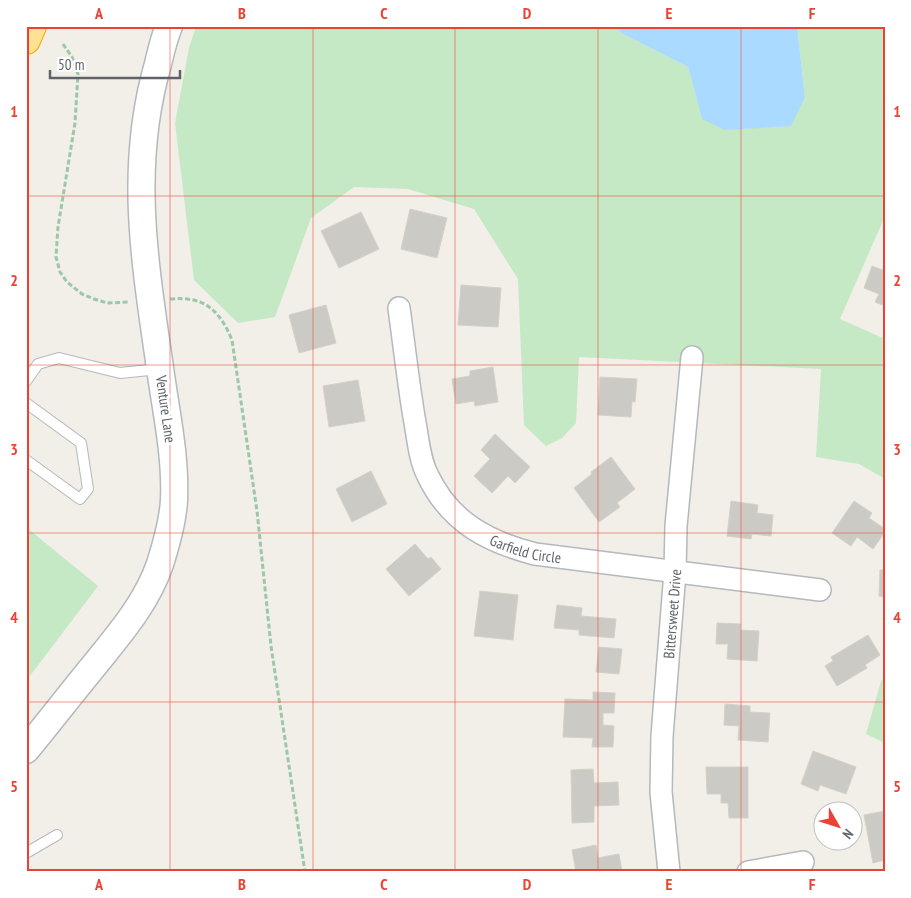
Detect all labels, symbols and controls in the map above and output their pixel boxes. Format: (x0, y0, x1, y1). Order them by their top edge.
text: A (94, 3, 104, 23)
text: B (238, 3, 246, 23)
text: C (380, 3, 388, 23)
text: D (523, 3, 532, 23)
text: E (666, 3, 673, 23)
text: F (809, 3, 816, 23)
scale bar (50, 48, 180, 80)
text: 50 m (58, 55, 84, 74)
text: 1 (10, 101, 18, 121)
text: 1 (893, 101, 901, 121)
text: 2 (10, 270, 18, 290)
text: 2 (893, 270, 901, 290)
street label: Venture Lane (152, 373, 180, 444)
text: 3 (10, 439, 18, 459)
text: 3 (893, 439, 901, 459)
street label: Garfield Circle (487, 530, 562, 567)
street label: Bittersweet Drive (659, 568, 685, 659)
text: 4 (10, 607, 18, 627)
text: 4 (893, 607, 901, 627)
text: 5 (10, 776, 18, 796)
text: 5 (893, 776, 901, 796)
north arrow (814, 800, 864, 850)
text: N (839, 826, 857, 843)
text: A (94, 874, 104, 894)
text: B (238, 874, 246, 894)
text: C (380, 874, 388, 894)
text: D (523, 874, 532, 894)
text: E (666, 874, 673, 894)
text: F (809, 874, 816, 894)

